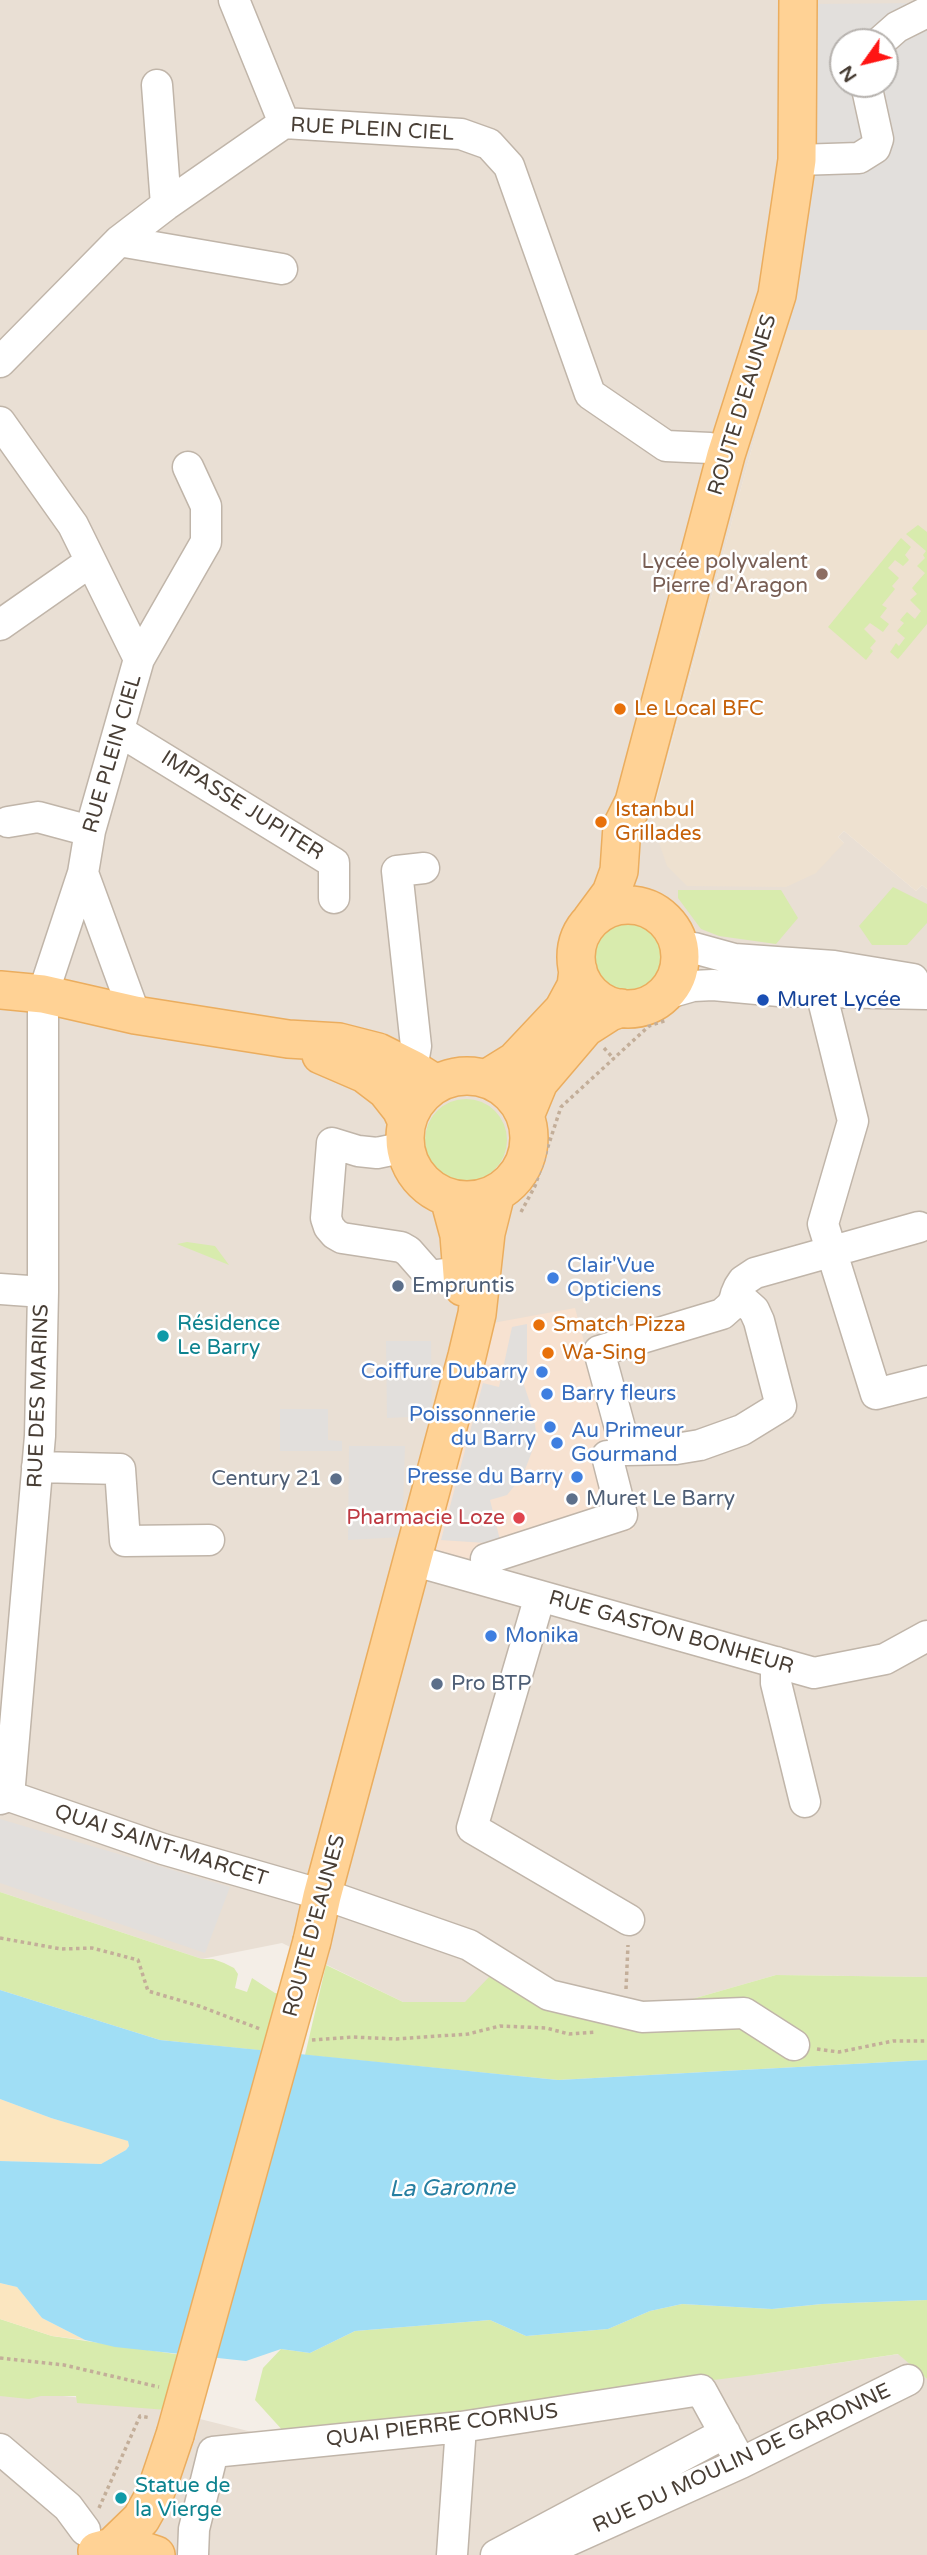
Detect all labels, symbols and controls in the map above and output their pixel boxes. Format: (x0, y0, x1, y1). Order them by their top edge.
north arrow (829, 28, 899, 98)
text: N (835, 61, 862, 86)
street label: RUE PLEIN CIEL (290, 113, 454, 147)
street label: ROUTE D'EAUNES (703, 312, 783, 498)
place label: Lycée polyvalent Pierre d'Aragon (641, 549, 808, 599)
marker: Lycée polyvalent Pierre d'Aragon (814, 566, 830, 582)
street label: RUE PLEIN CIEL (78, 672, 148, 836)
place label: Le Local BFC (634, 696, 763, 722)
marker: Le Local BFC (612, 701, 628, 717)
street label: IMPASSE JUPITER (156, 746, 328, 866)
place label: Istanbul Grillades (615, 797, 702, 847)
marker: Istanbul Grillades (593, 814, 609, 830)
place label: Muret Lycée (777, 987, 901, 1013)
marker: Muret Lycée (755, 992, 771, 1008)
place label: Clair'Vue Opticiens (567, 1253, 661, 1303)
marker: Clair'Vue Opticiens (545, 1270, 561, 1286)
place label: Empruntis (412, 1273, 514, 1299)
marker: Empruntis (390, 1278, 406, 1294)
street label: RUE DES MARINS (23, 1304, 55, 1488)
place label: Résidence Le Barry (177, 1311, 280, 1361)
place label: Smatch Pizza (553, 1312, 686, 1338)
marker: Smatch Pizza (531, 1317, 547, 1333)
marker: Résidence Le Barry (155, 1328, 171, 1344)
place label: Wa-Sing (562, 1340, 646, 1366)
marker: Wa-Sing (540, 1345, 556, 1361)
place label: Coiffure Dubarry (361, 1359, 528, 1385)
marker: Coiffure Dubarry (534, 1364, 550, 1380)
place label: Barry fleurs (561, 1381, 676, 1407)
marker: Barry fleurs (539, 1386, 555, 1402)
place label: Poissonnerie du Barry (409, 1402, 536, 1452)
place label: Au Primeur Gourmand (571, 1418, 684, 1468)
marker: Poissonnerie du Barry (542, 1419, 558, 1435)
marker: Au Primeur Gourmand (549, 1435, 565, 1451)
place label: Presse du Barry (407, 1464, 563, 1490)
place label: Century 21 (211, 1466, 322, 1492)
marker: Presse du Barry (569, 1469, 585, 1485)
marker: Century 21 (328, 1471, 344, 1487)
place label: Muret Le Barry (586, 1486, 735, 1512)
marker: Muret Le Barry (564, 1491, 580, 1507)
place label: Pharmacie Loze (346, 1505, 505, 1531)
marker: Pharmacie Loze (511, 1510, 527, 1526)
street label: RUE GASTON BONHEUR (546, 1586, 796, 1680)
place label: Monika (505, 1623, 579, 1649)
marker: Monika (483, 1628, 499, 1644)
place label: Pro BTP (451, 1671, 531, 1697)
marker: Pro BTP (429, 1676, 445, 1692)
street label: QUAI SAINT-MARCET (51, 1800, 271, 1892)
street label: ROUTE D'EAUNES (279, 1832, 351, 2020)
water label: La Garonne (389, 2174, 515, 2204)
street label: RUE DU MOULIN DE GARONNE (589, 2379, 895, 2539)
street label: QUAI PIERRE CORNUS (324, 2399, 560, 2453)
place label: Statue de la Vierge (135, 2473, 230, 2523)
marker: Statue de la Vierge (113, 2490, 129, 2506)

